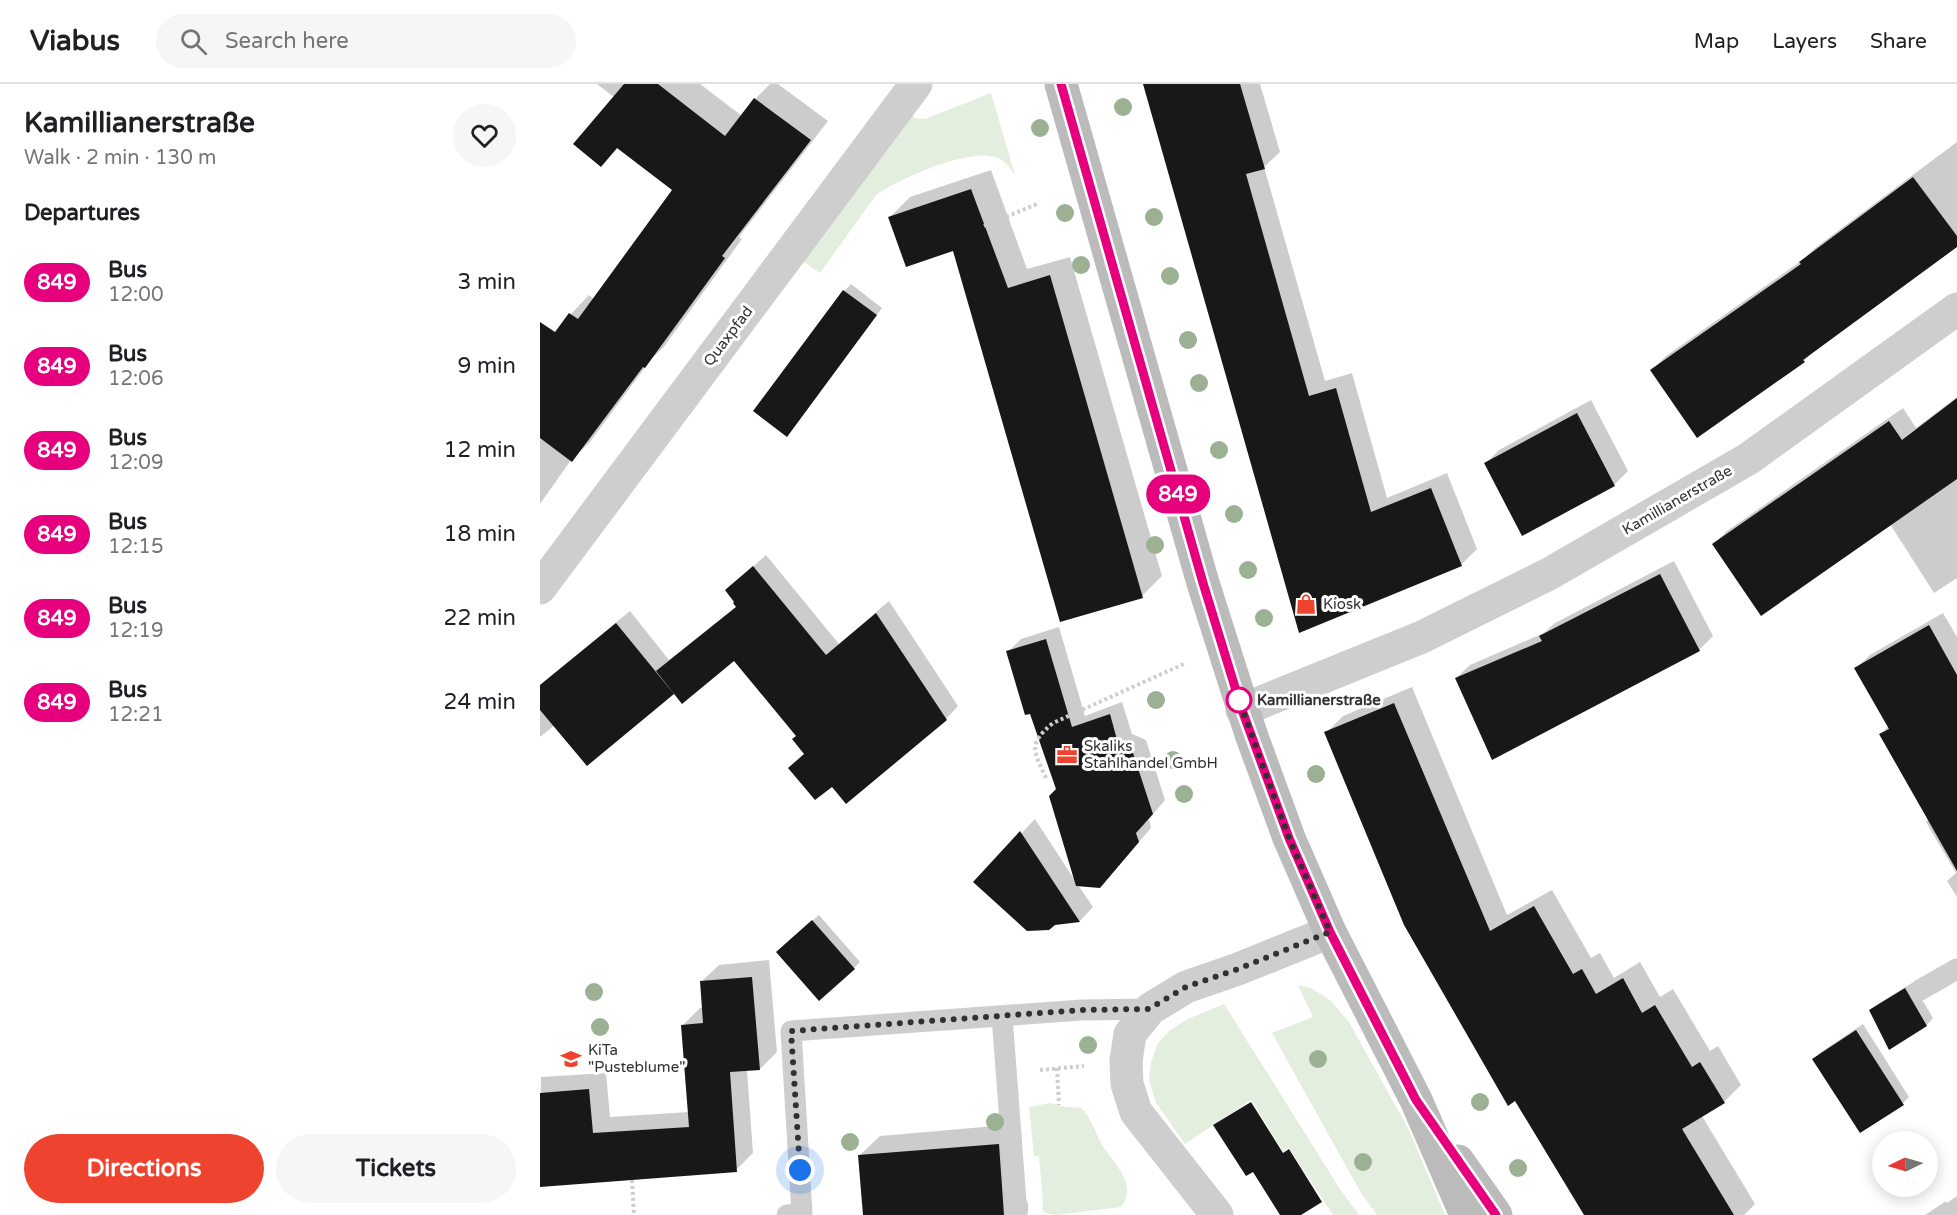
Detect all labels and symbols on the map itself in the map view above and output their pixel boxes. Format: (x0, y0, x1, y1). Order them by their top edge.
street label: Quaxpfad (700, 302, 756, 370)
street label: Kamillianerstraße (1619, 461, 1735, 539)
line badge: 849 (1144, 474, 1212, 514)
shop icon: Kiosk (1294, 592, 1318, 616)
place label: Kiosk (1323, 595, 1361, 613)
marker: Kamillianerstraße (1226, 687, 1252, 713)
place label: Kamillianerstraße (1257, 691, 1381, 709)
place label: Skaliks Stahlhandel GmbH (1084, 737, 1218, 772)
office icon: Skaliks Stahlhandel GmbH (1055, 743, 1079, 767)
place label: KiTa "Pusteblume" (588, 1041, 685, 1076)
school or university icon: KiTa "Pusteblume" (559, 1047, 583, 1071)
north arrow (1872, 1131, 1938, 1197)
your location (785, 1155, 815, 1185)

